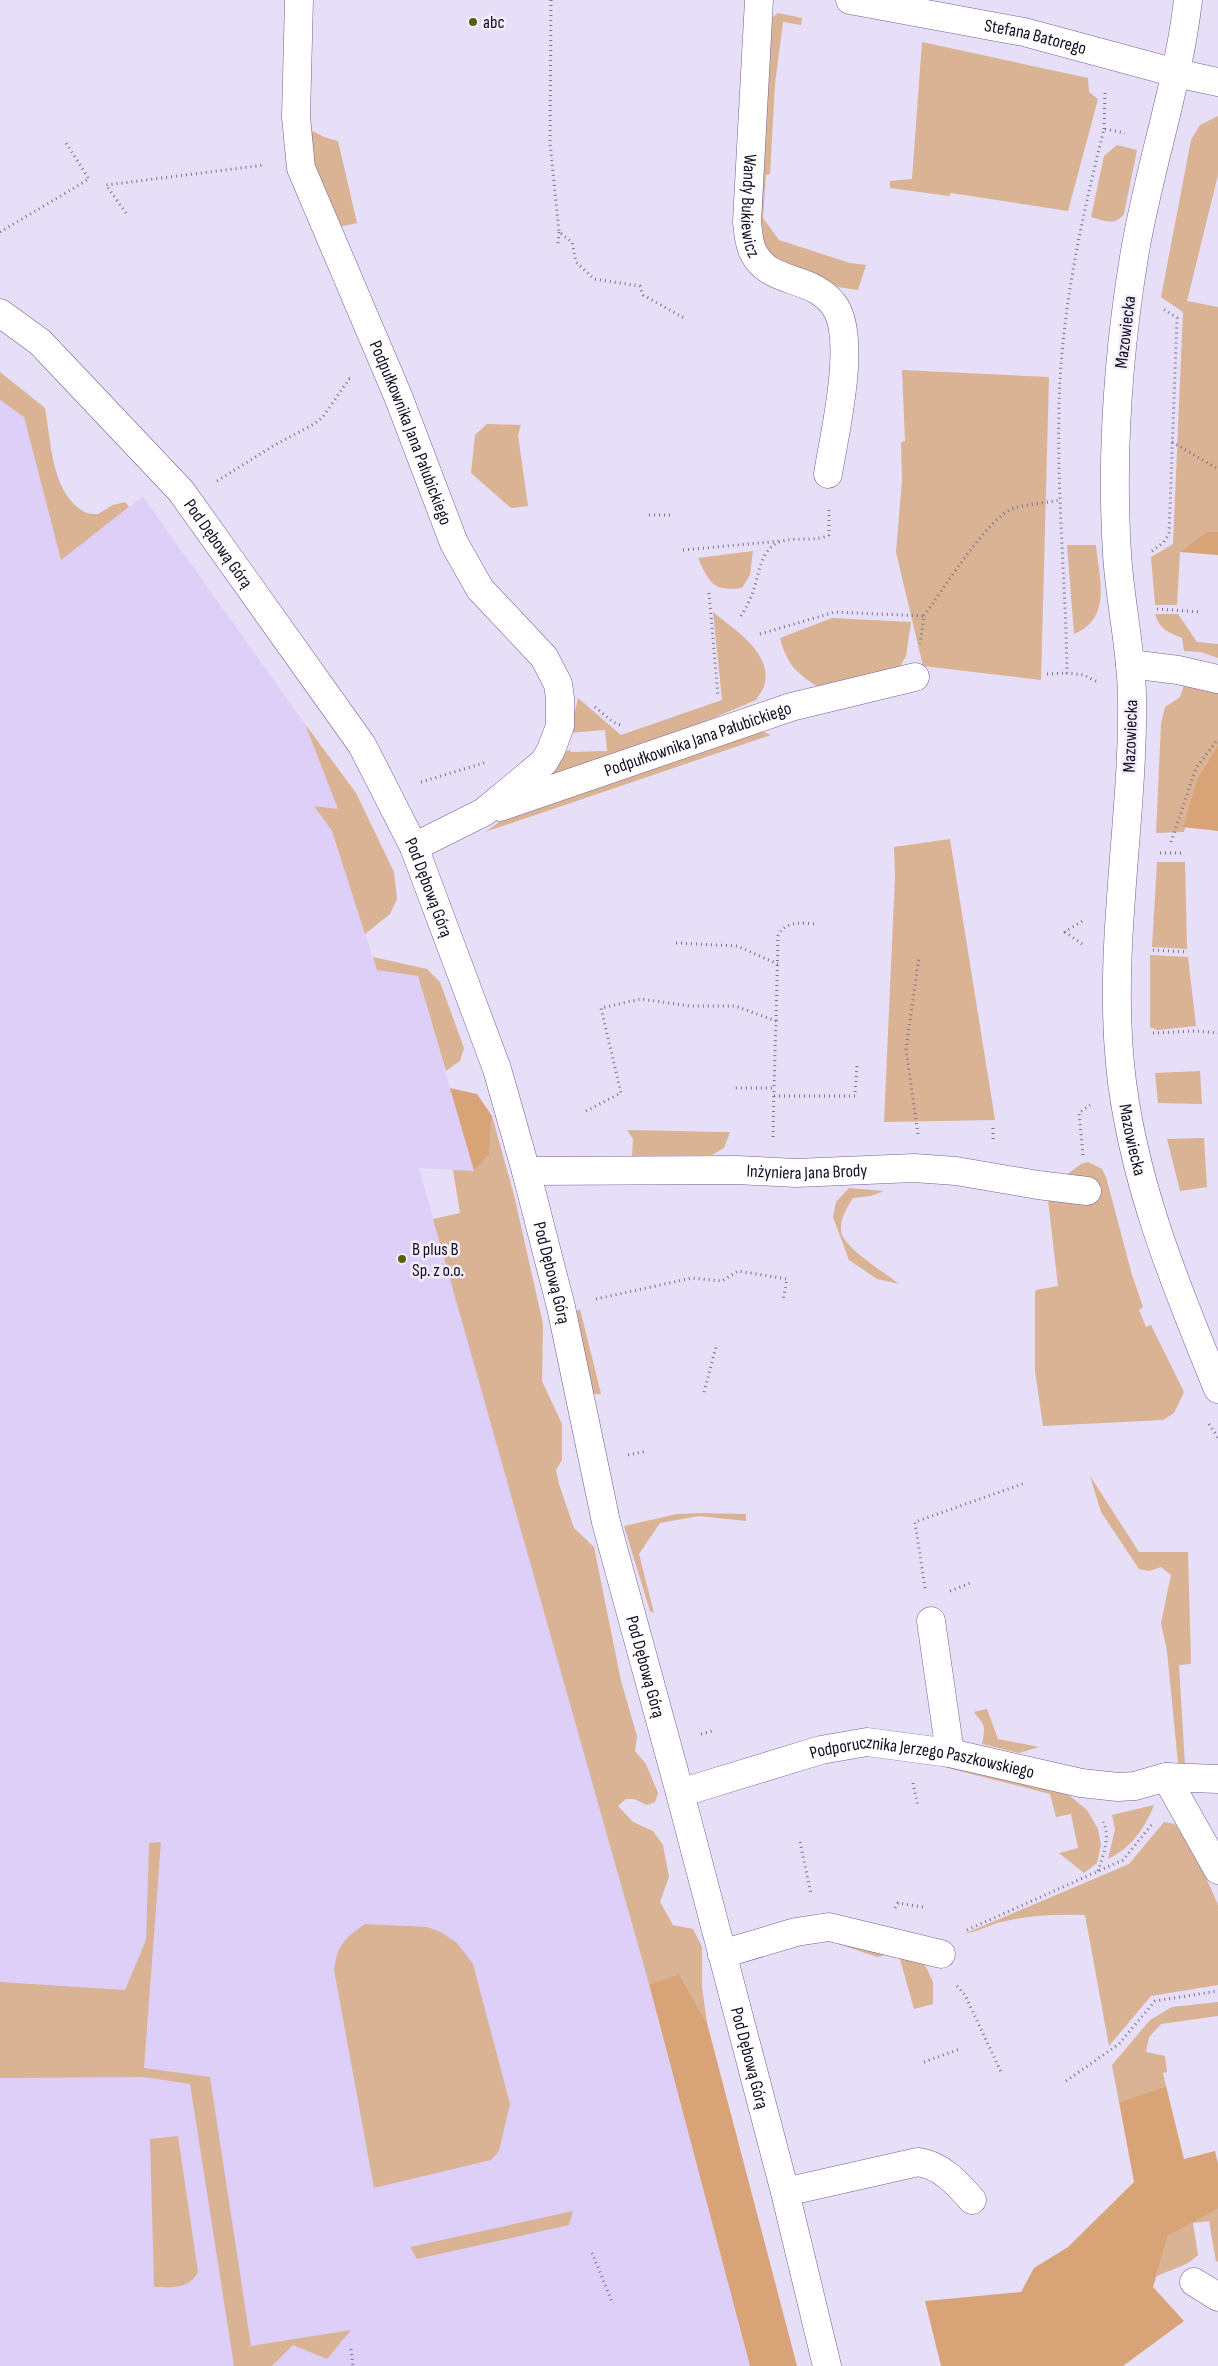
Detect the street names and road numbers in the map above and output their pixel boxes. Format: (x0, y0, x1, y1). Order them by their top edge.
street label: Stefana Batorego (983, 15, 1089, 59)
street label: Wandy Bukiewicz (736, 154, 764, 262)
street label: Mazowiecka (1111, 295, 1140, 370)
street label: Podpułkownika Jana Pałubickiego (365, 338, 456, 528)
street label: Pod Dębową Górą (179, 495, 257, 592)
street label: Podpułkownika Jana Pałubickiego (602, 698, 794, 781)
street label: Mazowiecka (1119, 699, 1142, 773)
street label: Pod Dębową Górą (400, 834, 457, 940)
street label: Mazowiecka (1114, 1102, 1150, 1178)
street label: Inżyniera Jana Brody (746, 1160, 868, 1184)
street label: Pod Dębową Górą (528, 1220, 574, 1326)
street label: Pod Dębową Górą (621, 1614, 669, 1720)
street label: Podporucznika Jerzego Paszkowskiego (807, 1732, 1036, 1783)
street label: Pod Dębową Górą (726, 2005, 773, 2111)

